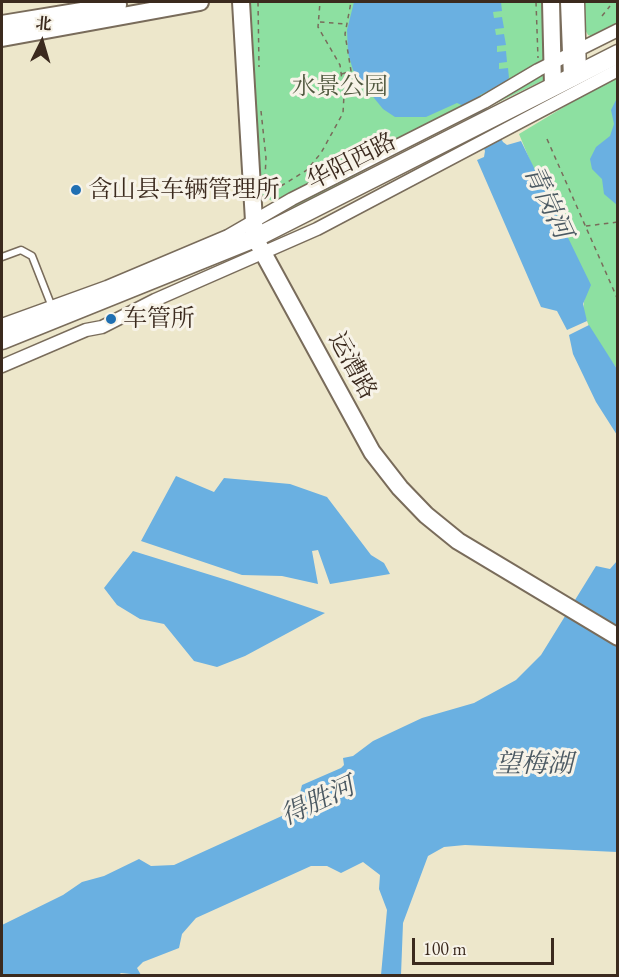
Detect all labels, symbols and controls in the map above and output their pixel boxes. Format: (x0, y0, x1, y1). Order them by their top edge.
north arrow (12, 12, 72, 72)
text: 北 (35, 12, 52, 35)
park label: 水景公园 (292, 73, 388, 101)
street label: 华阳西路 (303, 127, 401, 197)
water label: 青岗河 (516, 160, 578, 244)
place label: 含山县车辆管理所 (88, 176, 280, 204)
marker: 含山县车辆管理所 (69, 183, 83, 197)
place label: 车管所 (123, 305, 195, 333)
marker: 车管所 (104, 312, 118, 326)
street label: 运漕路 (322, 328, 382, 404)
water label: 望梅湖 (495, 749, 573, 781)
water label: 得胜河 (276, 771, 360, 833)
scale bar (415, 926, 558, 964)
text: 100 m (423, 937, 467, 960)

